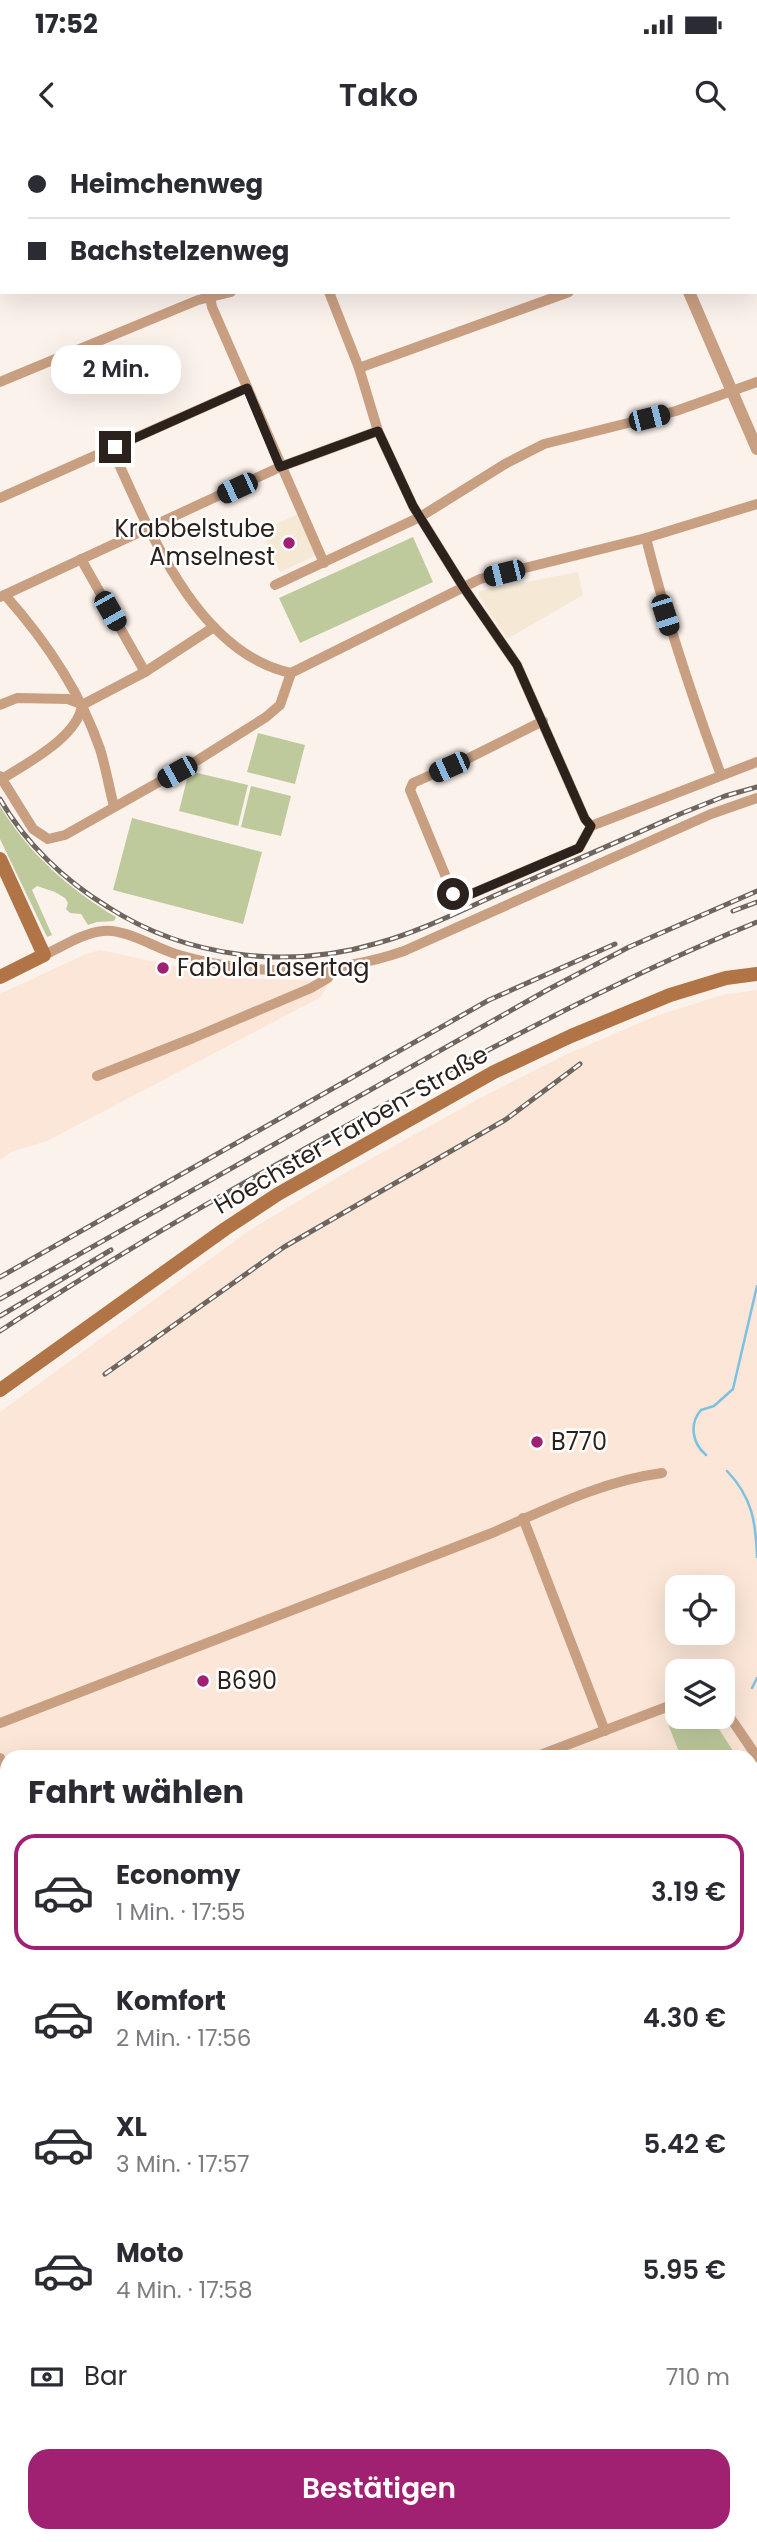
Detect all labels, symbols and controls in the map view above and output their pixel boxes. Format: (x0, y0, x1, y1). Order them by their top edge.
text: 17:52 (35, 6, 98, 42)
text: Tako (339, 72, 418, 117)
icon: back (28, 76, 66, 114)
icon: search (691, 76, 729, 114)
text: Heimchenweg (70, 166, 263, 202)
text: Bachstelzenweg (70, 233, 289, 269)
callout: 2 Min. (50, 345, 180, 394)
text: 2 Min. (83, 353, 149, 385)
car (627, 403, 672, 433)
route end (99, 431, 131, 463)
car (214, 470, 261, 506)
place label: Krabbelstube Amselnest (114, 512, 275, 573)
marker: Krabbelstube Amselnest (281, 535, 297, 551)
car (482, 558, 527, 588)
car (91, 588, 130, 634)
car (649, 592, 682, 638)
car (426, 749, 473, 785)
car (154, 753, 201, 791)
route start (437, 878, 469, 910)
place label: Fabula Lasertag (177, 951, 370, 984)
marker: Fabula Lasertag (155, 960, 171, 976)
street label: Hoechster-Farben-Straße (208, 1037, 494, 1222)
place label: B770 (551, 1425, 607, 1458)
marker: B770 (529, 1434, 545, 1450)
map controls (665, 1575, 735, 1729)
button: locate (665, 1575, 735, 1645)
button: layers (665, 1659, 735, 1729)
place label: B690 (217, 1664, 277, 1697)
marker: B690 (195, 1673, 211, 1689)
text: Fahrt wählen (28, 1769, 244, 1814)
text: Economy (116, 1857, 240, 1893)
icon: car (32, 1861, 95, 1924)
text: 3.19 € (651, 1874, 726, 1910)
text: 1 Min. · 17:55 (116, 1896, 245, 1928)
text: Komfort (116, 1983, 226, 2019)
icon: car (32, 1987, 95, 2050)
text: 4.30 € (643, 2000, 726, 2036)
text: 2 Min. · 17:56 (116, 2022, 251, 2054)
text: XL (116, 2109, 147, 2145)
icon: car (32, 2113, 95, 2176)
text: 5.42 € (643, 2126, 726, 2162)
text: 3 Min. · 17:57 (116, 2148, 250, 2180)
text: Moto (116, 2235, 184, 2271)
icon: car (32, 2239, 95, 2302)
text: 5.95 € (643, 2252, 726, 2288)
text: 4 Min. · 17:58 (116, 2274, 253, 2306)
icon: cash (28, 2358, 66, 2396)
text: Bar (84, 2358, 127, 2394)
text: 710 m (666, 2361, 730, 2393)
button: Bestätigen (28, 2449, 730, 2529)

